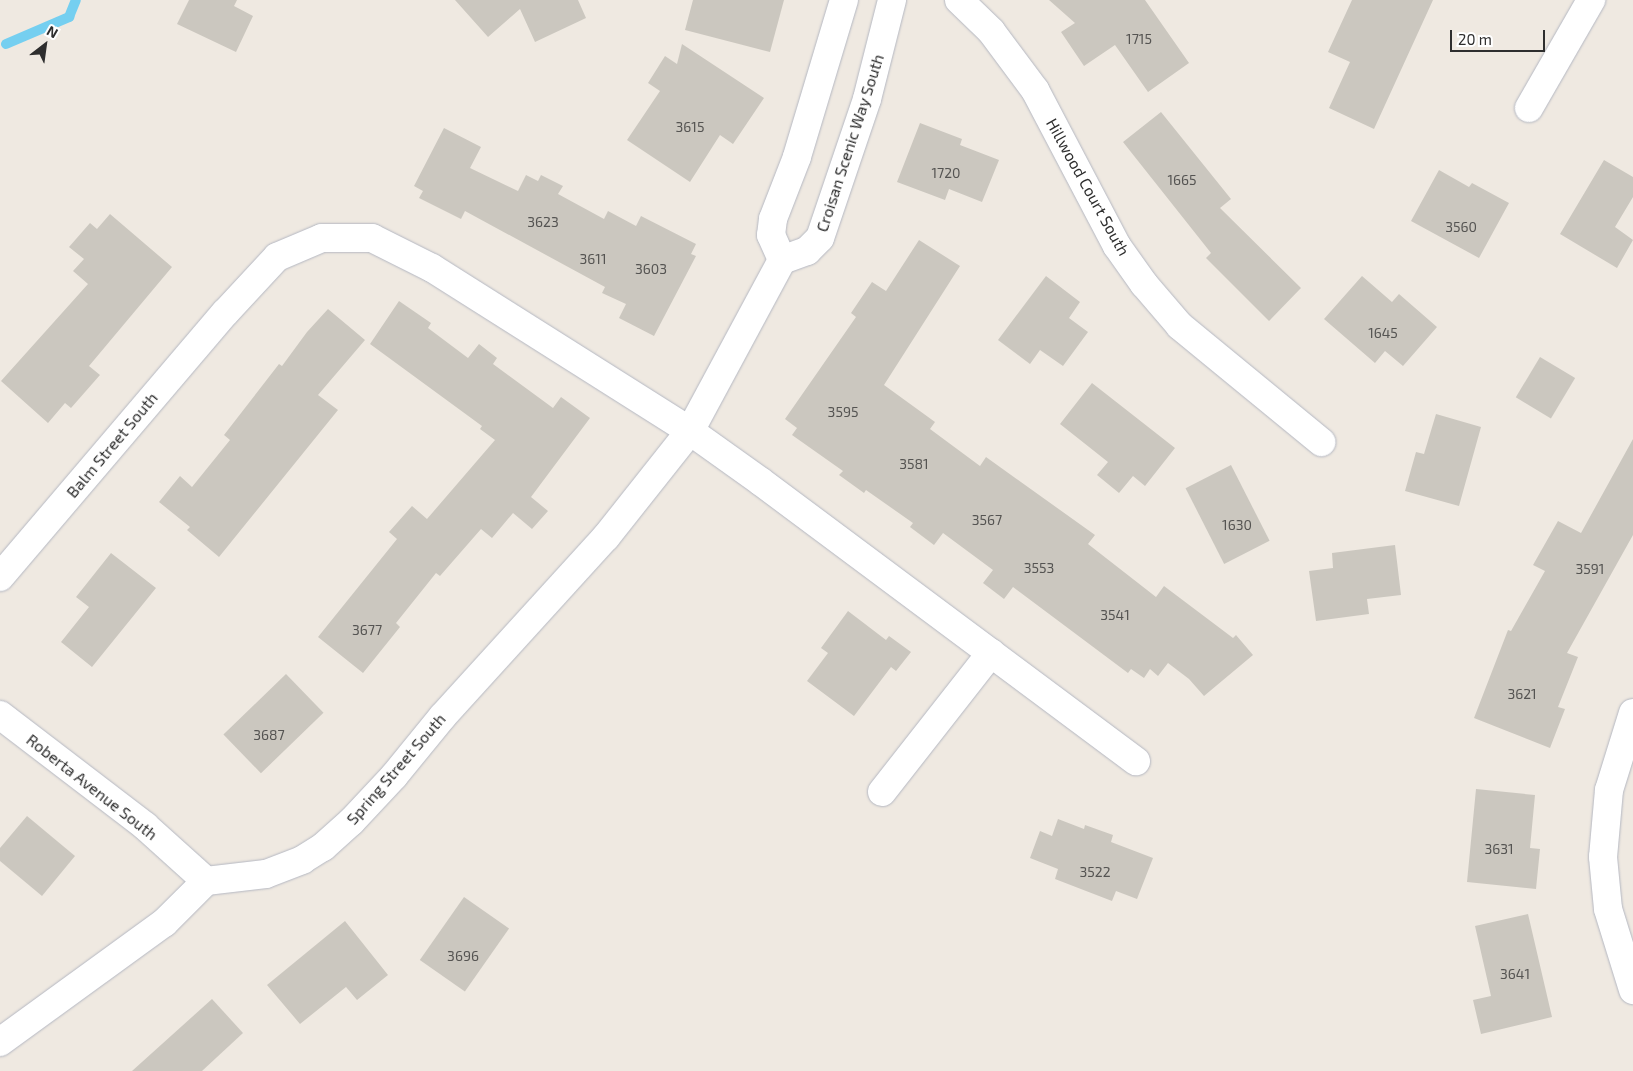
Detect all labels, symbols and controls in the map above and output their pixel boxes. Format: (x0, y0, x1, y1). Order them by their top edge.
north arrow (20, 20, 70, 70)
scale bar (1453, 20, 1548, 52)
text: N (44, 22, 61, 41)
text: 20 m (1458, 30, 1492, 48)
house number: 1715 (1126, 31, 1152, 47)
street label: Croisan Scenic Way South (812, 51, 888, 235)
street label: Hillwood Court South (1042, 115, 1134, 259)
house number: 3615 (676, 119, 704, 135)
house number: 1720 (931, 165, 961, 181)
house number: 1665 (1167, 172, 1197, 188)
house number: 3623 (527, 214, 559, 230)
house number: 3560 (1445, 219, 1477, 235)
house number: 3611 (580, 251, 606, 267)
house number: 3603 (635, 261, 667, 277)
house number: 1645 (1368, 325, 1398, 341)
street label: Balm Street South (62, 388, 162, 502)
house number: 3595 (828, 404, 858, 420)
house number: 3581 (899, 456, 929, 472)
house number: 3567 (972, 512, 1002, 528)
house number: 1630 (1222, 517, 1252, 533)
house number: 3553 (1024, 560, 1054, 576)
house number: 3591 (1576, 561, 1604, 577)
house number: 3541 (1100, 607, 1130, 623)
house number: 3677 (352, 622, 382, 638)
house number: 3621 (1507, 686, 1537, 702)
street label: Spring Street South (342, 709, 450, 829)
house number: 3687 (253, 727, 285, 743)
street label: Roberta Avenue South (23, 730, 161, 844)
house number: 3631 (1484, 841, 1514, 857)
house number: 3522 (1079, 864, 1111, 880)
house number: 3696 (447, 948, 479, 964)
house number: 3641 (1500, 966, 1530, 982)

